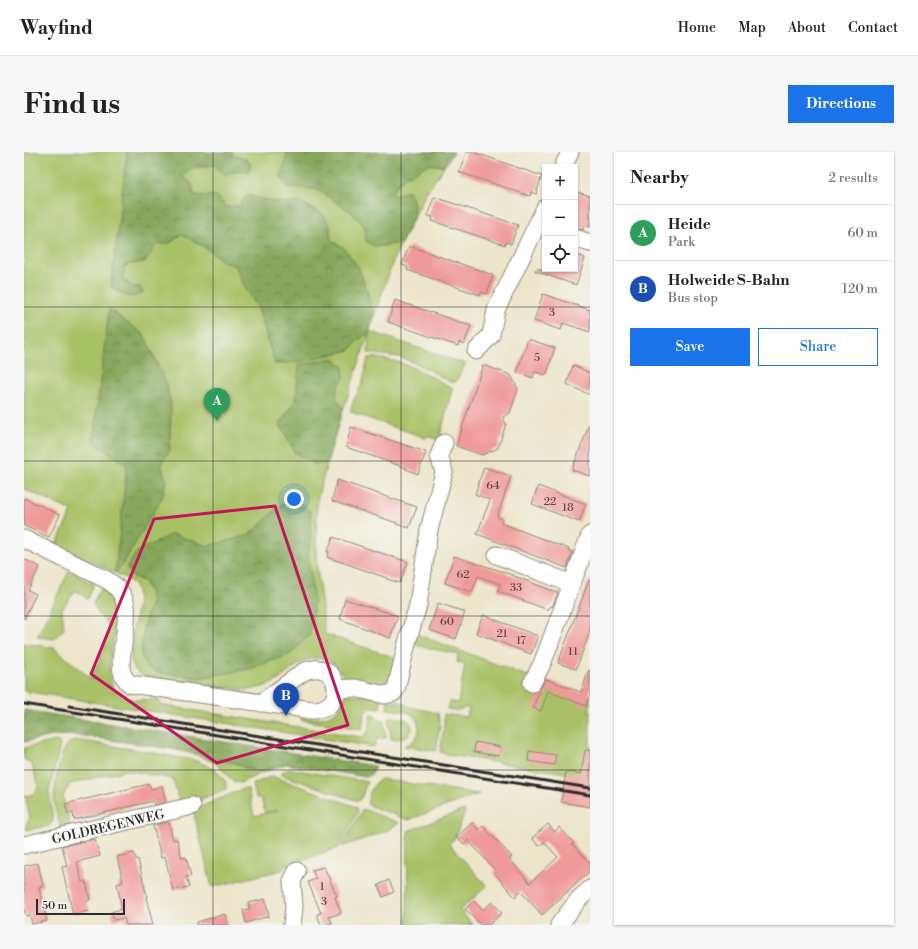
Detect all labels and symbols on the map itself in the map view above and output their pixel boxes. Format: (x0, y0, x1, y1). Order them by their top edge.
house number: 3 (549, 306, 555, 320)
house number: 5 (534, 351, 540, 365)
pin: A (204, 388, 230, 421)
house number: 64 (486, 479, 500, 493)
your location (284, 489, 304, 509)
house number: 22 (544, 495, 556, 509)
house number: 18 (562, 501, 574, 515)
house number: 62 (457, 568, 469, 582)
house number: 33 (510, 581, 522, 595)
house number: 60 (440, 615, 454, 629)
house number: 21 (496, 627, 508, 641)
house number: 17 (516, 634, 526, 648)
house number: 11 (568, 645, 578, 659)
pin: B (273, 683, 299, 716)
street label: GOLDREGENWEG (50, 806, 166, 848)
house number: 1 (320, 880, 325, 894)
house number: 3 (321, 895, 327, 909)
scale bar (36, 897, 125, 916)

